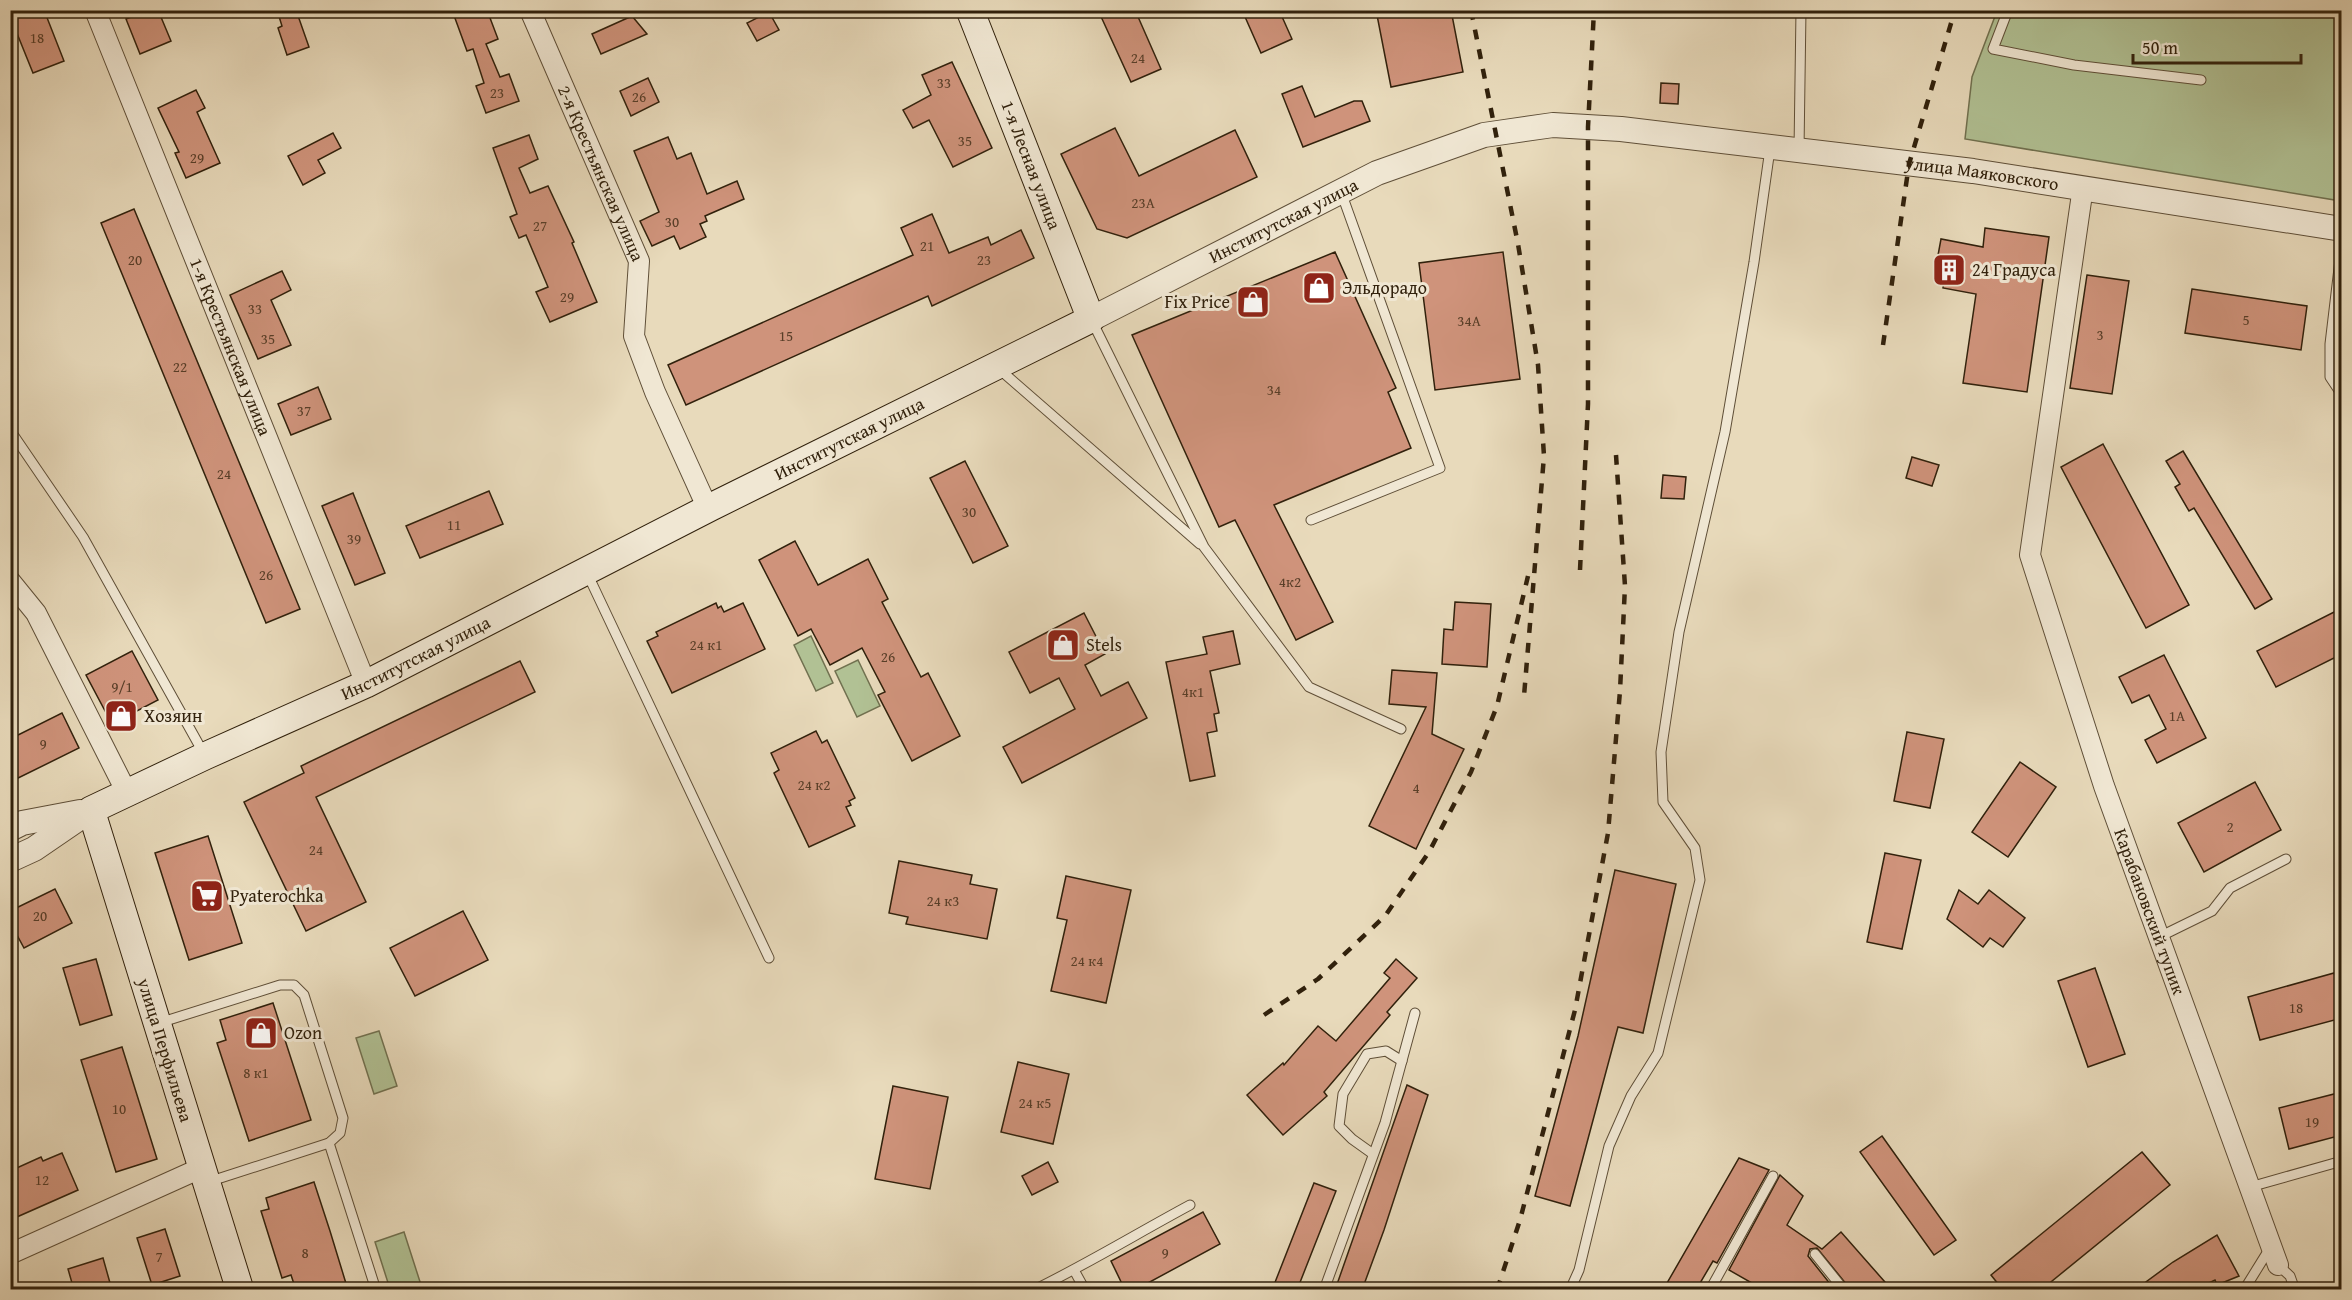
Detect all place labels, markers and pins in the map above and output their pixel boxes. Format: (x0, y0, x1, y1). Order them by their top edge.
building icon: 24 Градуса (1931, 252, 1967, 288)
place label: 24 Градуса (1972, 256, 2056, 283)
shop icon: Эльдорадо (1301, 270, 1337, 306)
place label: Эльдорадо (1342, 274, 1427, 301)
shop icon: Fix Price (1235, 284, 1271, 320)
place label: Fix Price (1164, 288, 1230, 315)
shop icon: Stels (1045, 627, 1081, 663)
place label: Stels (1086, 631, 1122, 658)
shop icon: Хозяин (103, 698, 139, 734)
place label: Хозяин (144, 702, 202, 729)
supermarket icon: Pyaterochka (189, 878, 225, 914)
place label: Pyaterochka (230, 882, 324, 909)
shop icon: Ozon (243, 1015, 279, 1051)
place label: Ozon (284, 1019, 322, 1046)

